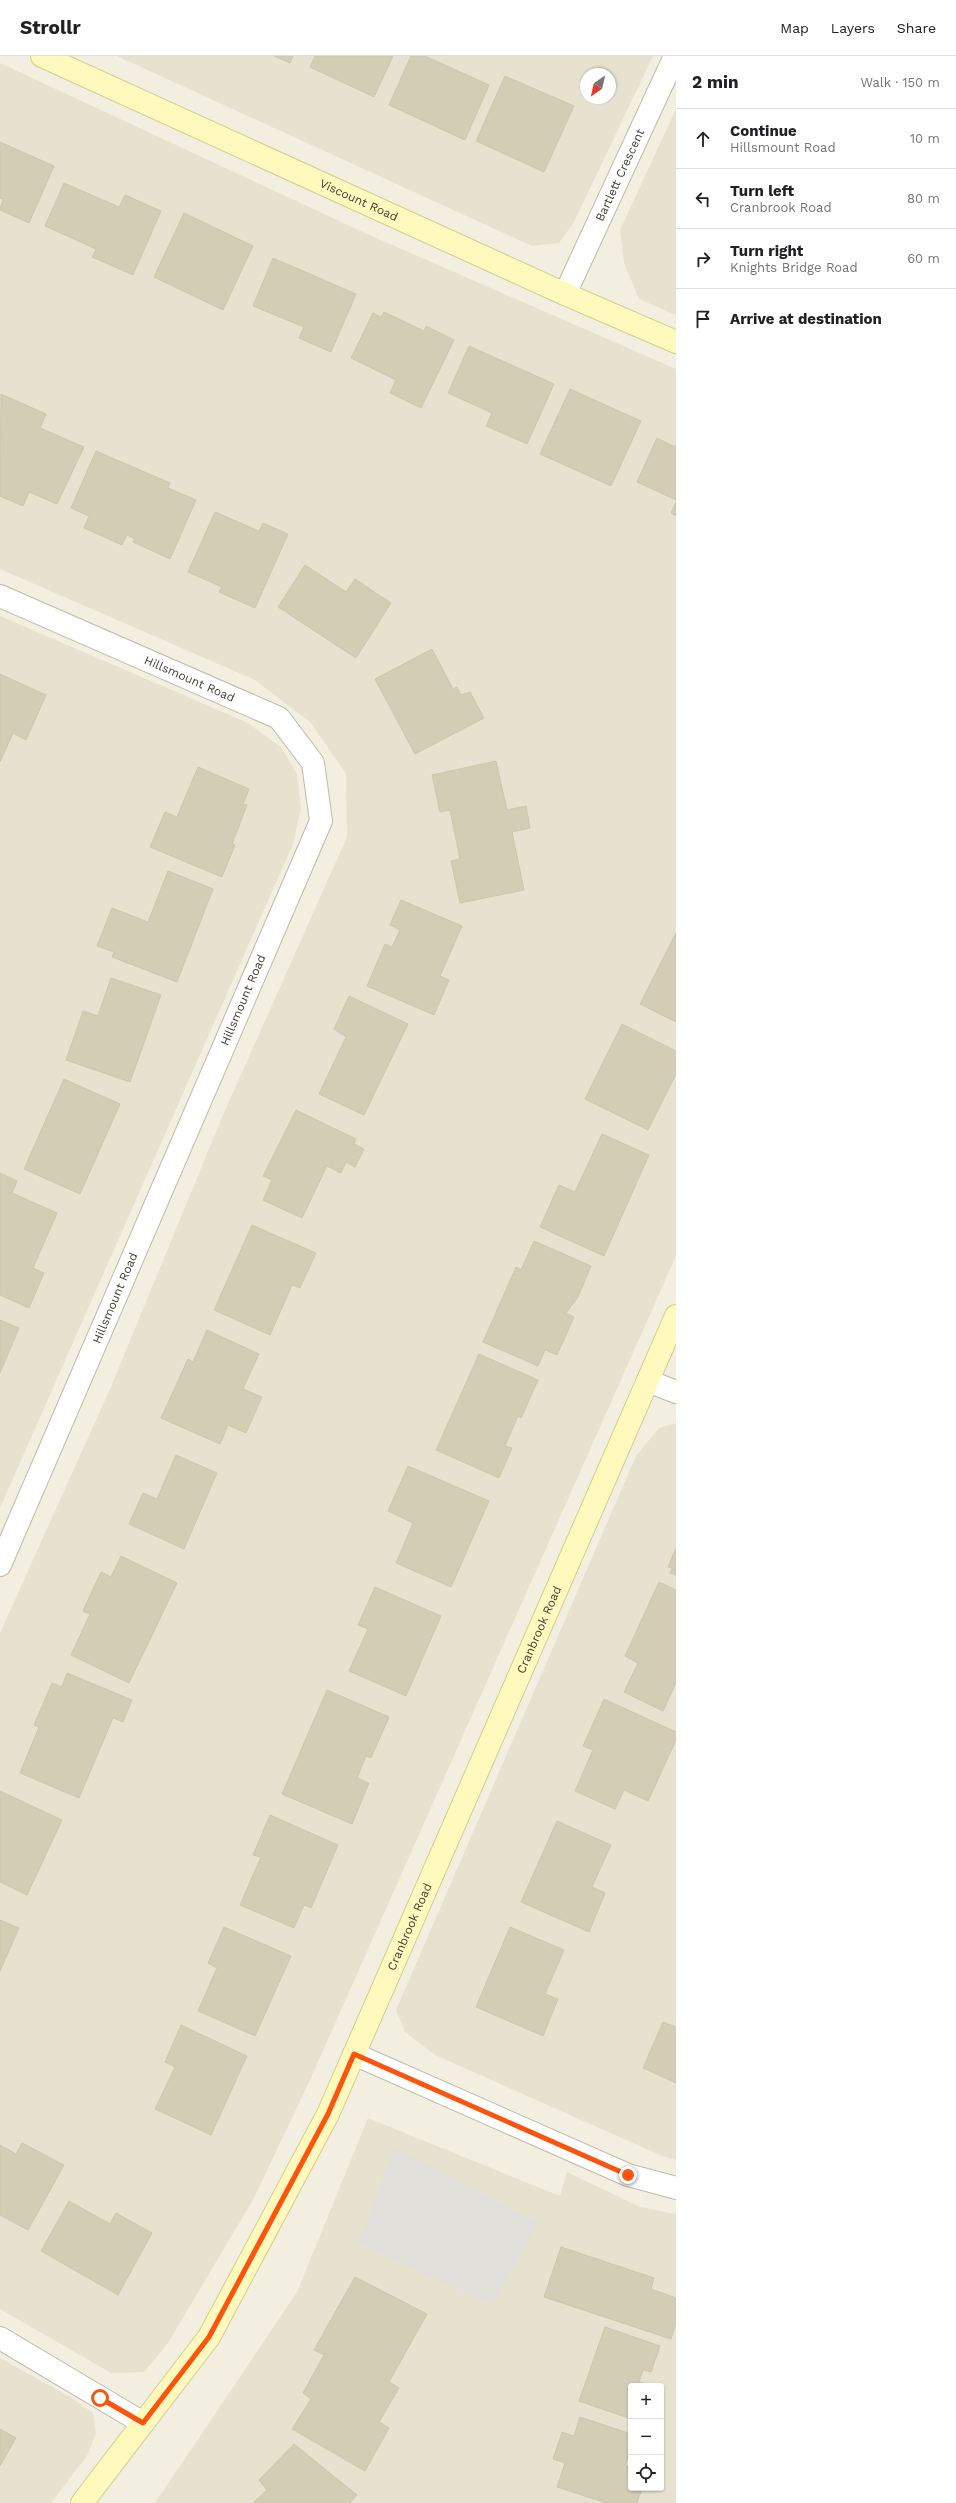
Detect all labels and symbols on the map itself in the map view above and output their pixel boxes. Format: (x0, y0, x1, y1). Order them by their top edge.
north arrow (580, 68, 616, 104)
street label: Bartlett Crescent (593, 127, 647, 224)
street label: Viscount Road (317, 176, 400, 224)
street label: Hillsmount Road (142, 653, 237, 705)
street label: Hillsmount Road (218, 952, 268, 1048)
street label: Hillsmount Road (90, 1250, 140, 1346)
street label: Cranbrook Road (514, 1584, 564, 1676)
street label: Cranbrook Road (384, 1881, 435, 1973)
route end (619, 2166, 637, 2184)
route start (91, 2389, 109, 2407)

